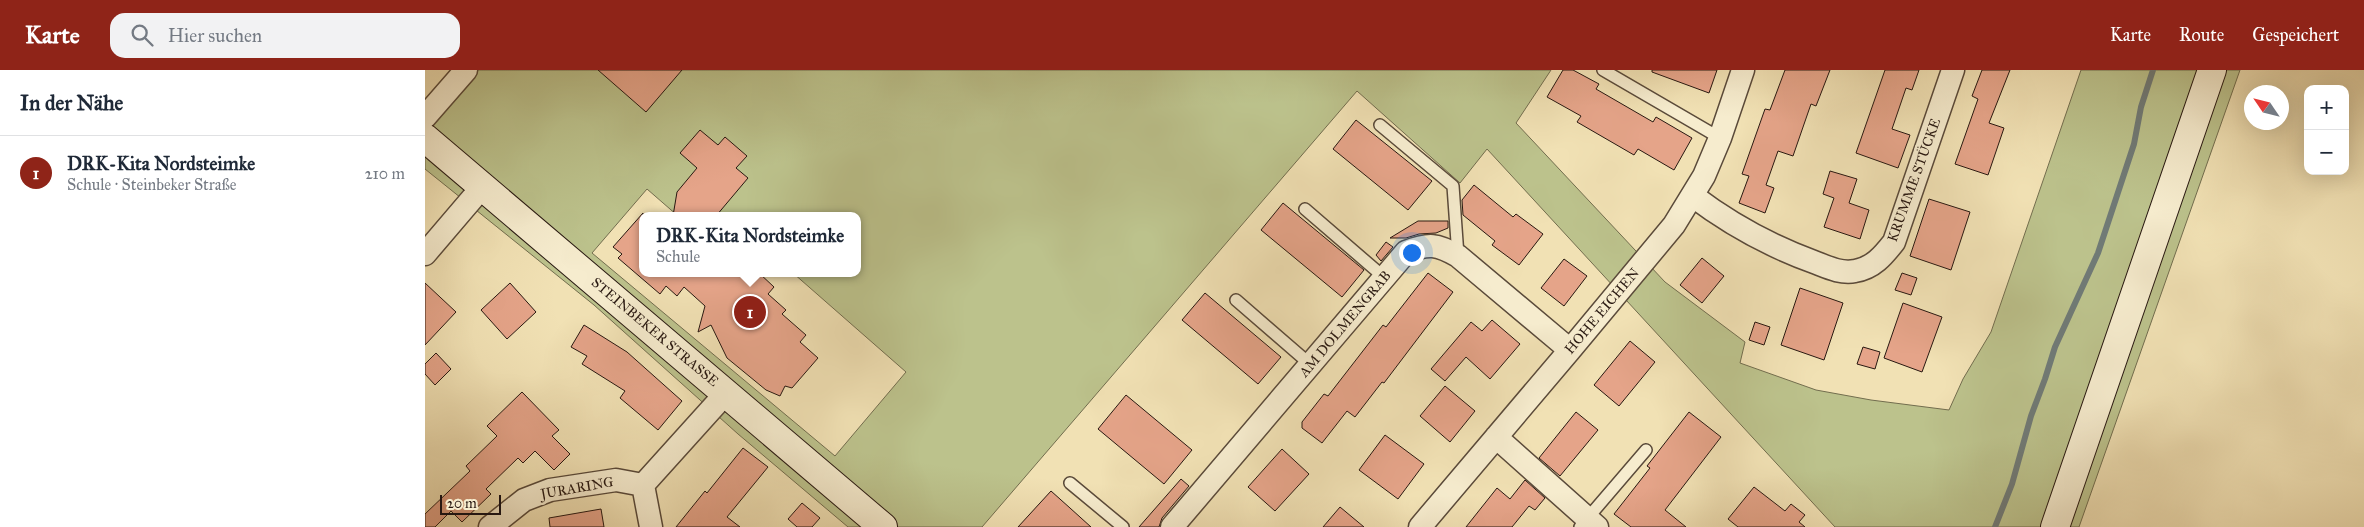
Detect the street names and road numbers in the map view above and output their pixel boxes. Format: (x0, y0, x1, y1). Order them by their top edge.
street label: KRUMME STÜCKE (1882, 115, 1944, 244)
street label: HOHE EICHEN (1561, 264, 1643, 357)
street label: AM DOLMENGRAB (1295, 267, 1394, 381)
street label: STEINBEKER STRASSE (588, 274, 722, 390)
street label: JURARING (537, 473, 615, 504)

